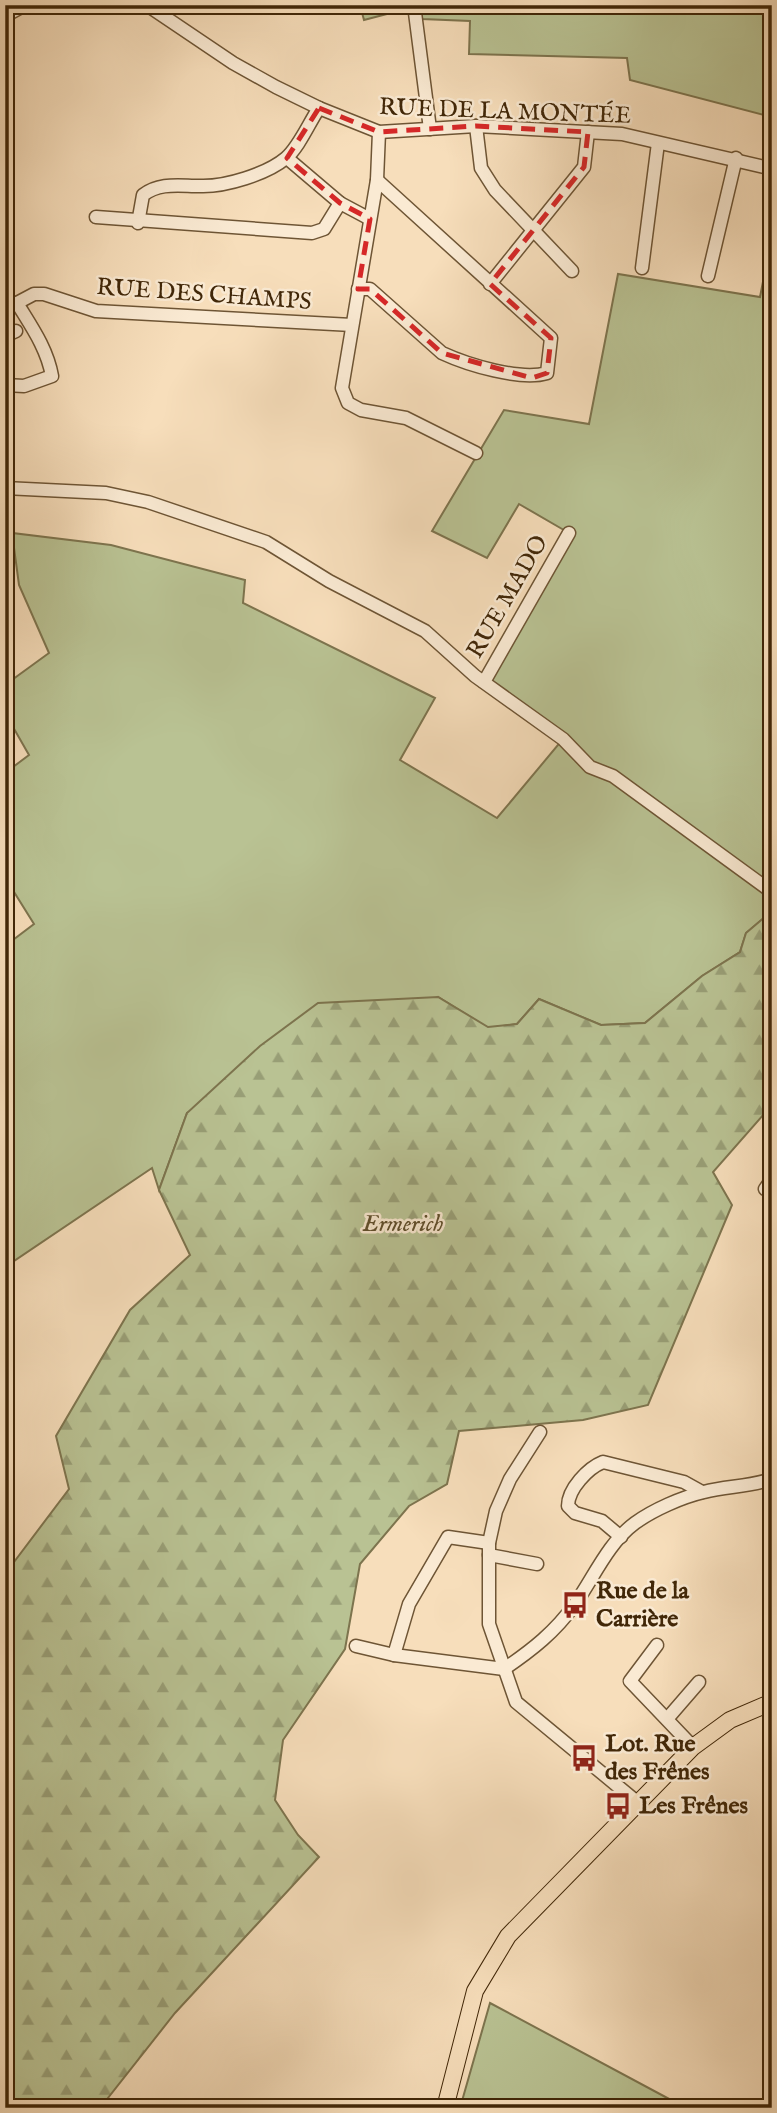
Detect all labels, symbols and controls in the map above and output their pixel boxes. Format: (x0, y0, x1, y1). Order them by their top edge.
street label: RUE DE LA MONTÉE (378, 92, 632, 132)
street label: RUE DES CHAMPS (95, 272, 313, 318)
street label: RUE MADO (460, 530, 556, 664)
park label: Ermerich (362, 1209, 443, 1240)
place label: Rue de la Carrière (596, 1576, 689, 1635)
bus stop icon: Rue de la Carrière (560, 1590, 590, 1620)
place label: Lot. Rue des Frênes (605, 1729, 710, 1788)
bus stop icon: Lot. Rue des Frênes (569, 1743, 599, 1773)
bus stop icon: Les Frênes (603, 1791, 633, 1821)
place label: Les Frênes (639, 1791, 749, 1822)

